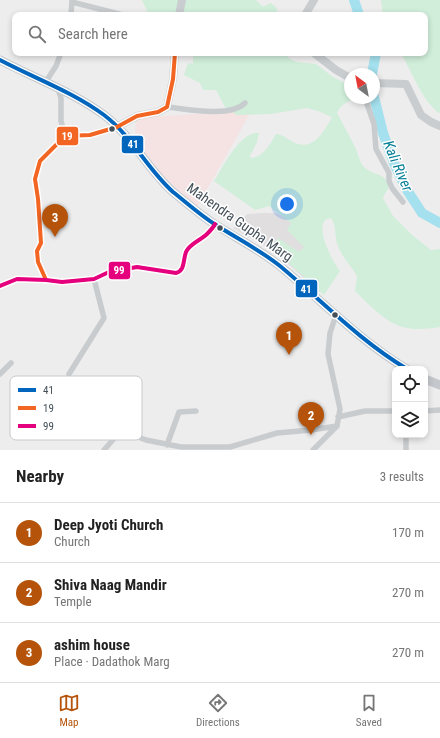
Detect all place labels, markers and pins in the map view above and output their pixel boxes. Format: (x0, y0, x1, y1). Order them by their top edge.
unlabelled marker (107, 124, 117, 134)
pin: 3 (42, 204, 68, 237)
unlabelled marker (215, 223, 225, 233)
unlabelled marker (330, 310, 340, 320)
pin: 1 (276, 322, 302, 355)
pin: 2 (298, 402, 324, 435)

